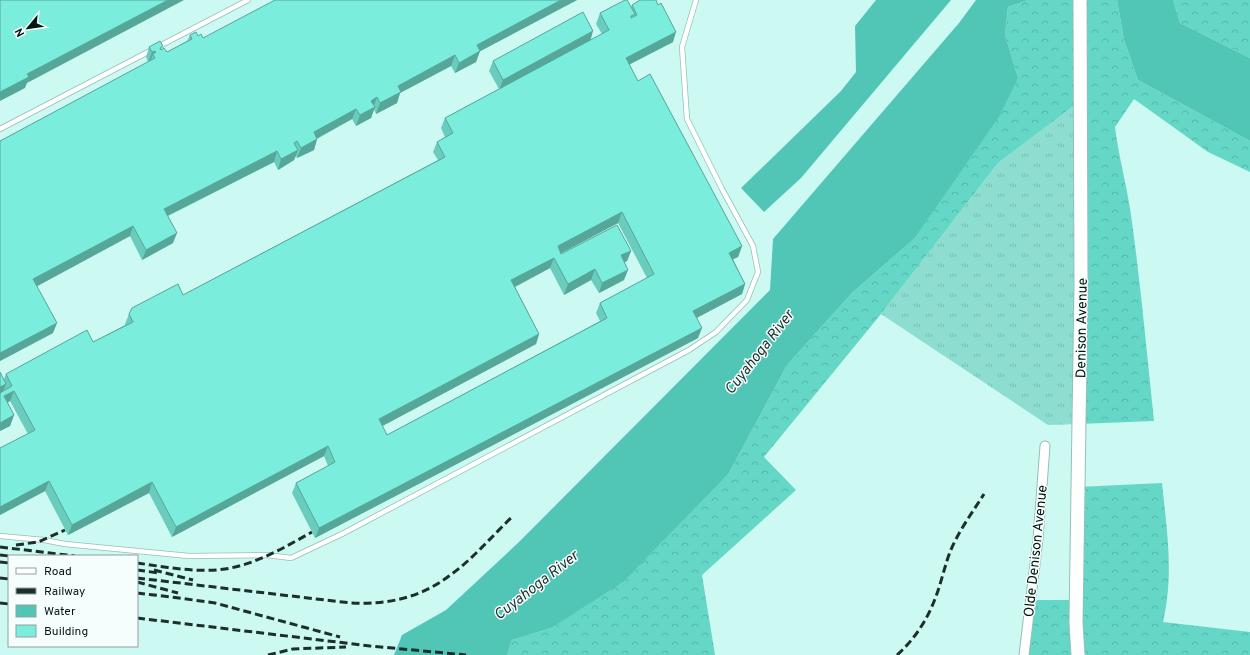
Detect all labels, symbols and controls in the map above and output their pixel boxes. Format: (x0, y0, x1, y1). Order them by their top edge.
north arrow (8, 8, 48, 48)
text: N (12, 26, 28, 39)
street label: Denison Avenue (1073, 278, 1092, 378)
water label: Cuyahoga River (721, 306, 800, 399)
street label: Olde Denison Avenue (1021, 484, 1052, 618)
water label: Cuyahoga River (491, 546, 584, 625)
legend (8, 555, 138, 647)
text: Road (44, 564, 72, 580)
text: Railway (44, 584, 85, 600)
text: Water (44, 604, 76, 620)
text: Building (44, 624, 88, 640)

